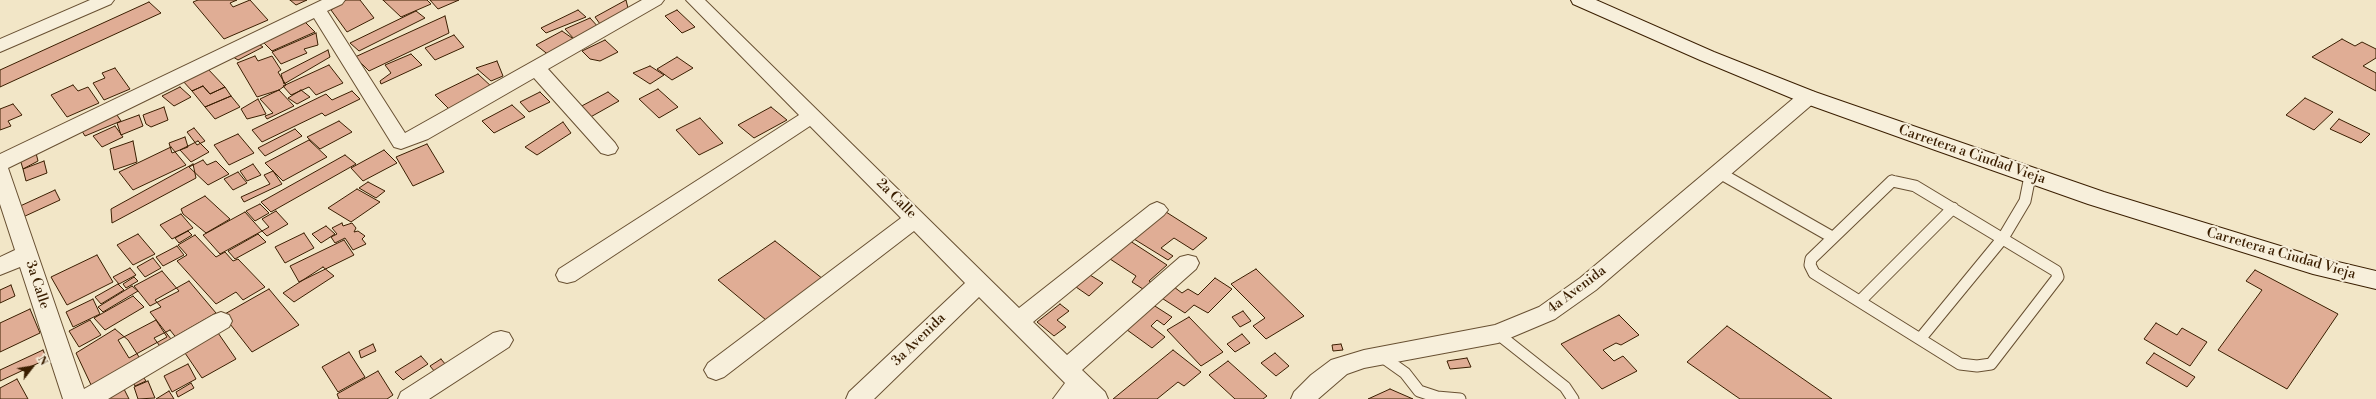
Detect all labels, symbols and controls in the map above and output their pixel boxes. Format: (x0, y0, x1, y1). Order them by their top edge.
street label: Carretera a Ciudad Vieja (1896, 122, 2048, 188)
street label: 2a Calle (872, 175, 920, 223)
street label: Carretera a Ciudad Vieja (2204, 225, 2358, 283)
street label: 3a Calle (21, 259, 53, 311)
street label: 4a Avenida (1544, 263, 1610, 317)
street label: 3a Avenida (889, 310, 949, 370)
north arrow (12, 347, 52, 387)
text: N (34, 353, 51, 368)

